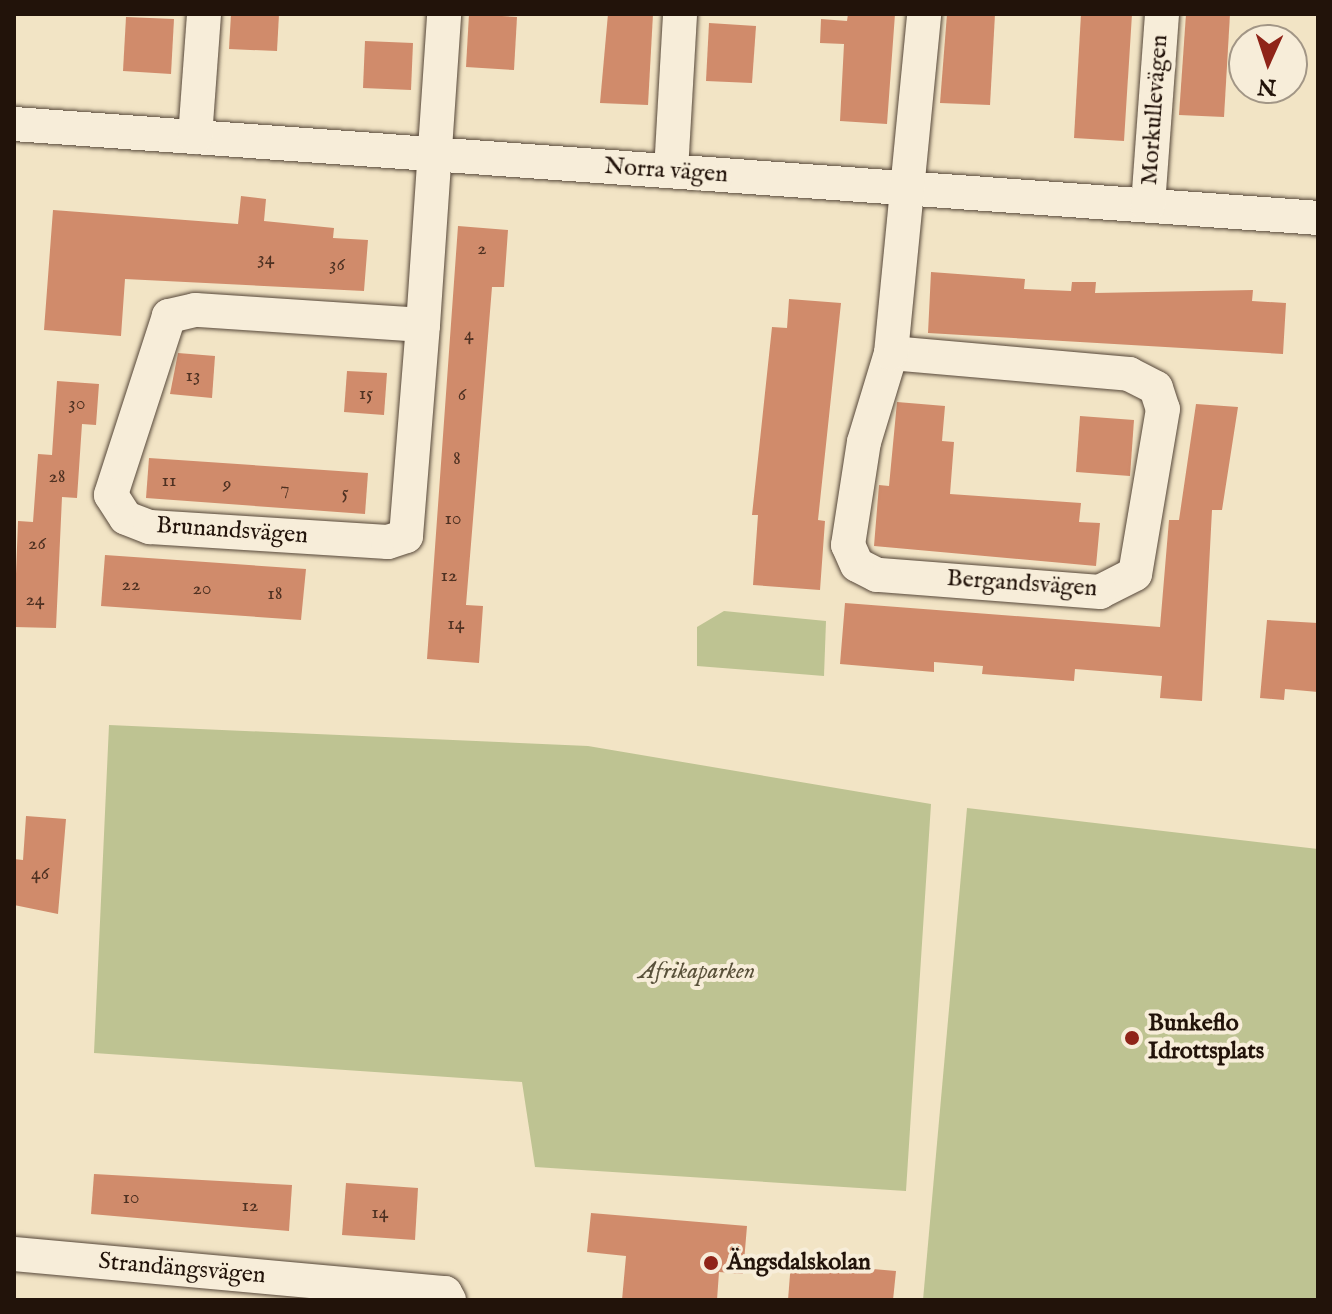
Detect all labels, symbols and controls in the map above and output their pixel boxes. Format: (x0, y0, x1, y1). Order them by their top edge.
north arrow (1228, 24, 1308, 104)
street label: Morkullevägen (1135, 34, 1175, 186)
text: N (1257, 71, 1277, 100)
street label: Norra vägen (603, 152, 729, 190)
house number: 2 (477, 236, 487, 260)
house number: 34 (257, 246, 275, 270)
house number: 36 (329, 252, 345, 276)
house number: 4 (464, 322, 474, 346)
house number: 13 (186, 363, 200, 387)
house number: 15 (359, 381, 373, 405)
house number: 6 (458, 382, 466, 406)
house number: 30 (68, 391, 86, 415)
house number: 8 (453, 446, 461, 470)
house number: 28 (48, 464, 66, 488)
house number: 11 (162, 468, 176, 492)
house number: 9 (223, 471, 231, 495)
house number: 7 (280, 476, 290, 500)
house number: 5 (341, 480, 349, 504)
house number: 10 (444, 506, 462, 530)
street label: Brunandsvägen (155, 511, 309, 551)
house number: 26 (28, 531, 46, 555)
house number: 12 (441, 563, 457, 587)
street label: Bergandsvägen (946, 564, 1098, 604)
house number: 22 (122, 572, 140, 596)
house number: 20 (192, 576, 212, 600)
house number: 18 (267, 581, 283, 605)
house number: 24 (25, 587, 45, 611)
house number: 14 (447, 611, 465, 635)
house number: 46 (31, 861, 49, 885)
park label: Afrikaparken (639, 958, 755, 986)
place label: Bunkeflo Idrottsplats (1148, 1010, 1264, 1066)
marker: Bunkeflo Idrottsplats (1123, 1029, 1141, 1047)
house number: 10 (122, 1185, 140, 1209)
house number: 12 (242, 1193, 258, 1217)
house number: 14 (371, 1200, 389, 1224)
street label: Strandängsvägen (97, 1247, 267, 1291)
place label: Ängsdalskolan (727, 1249, 871, 1277)
marker: Ängsdalskolan (702, 1254, 720, 1272)

